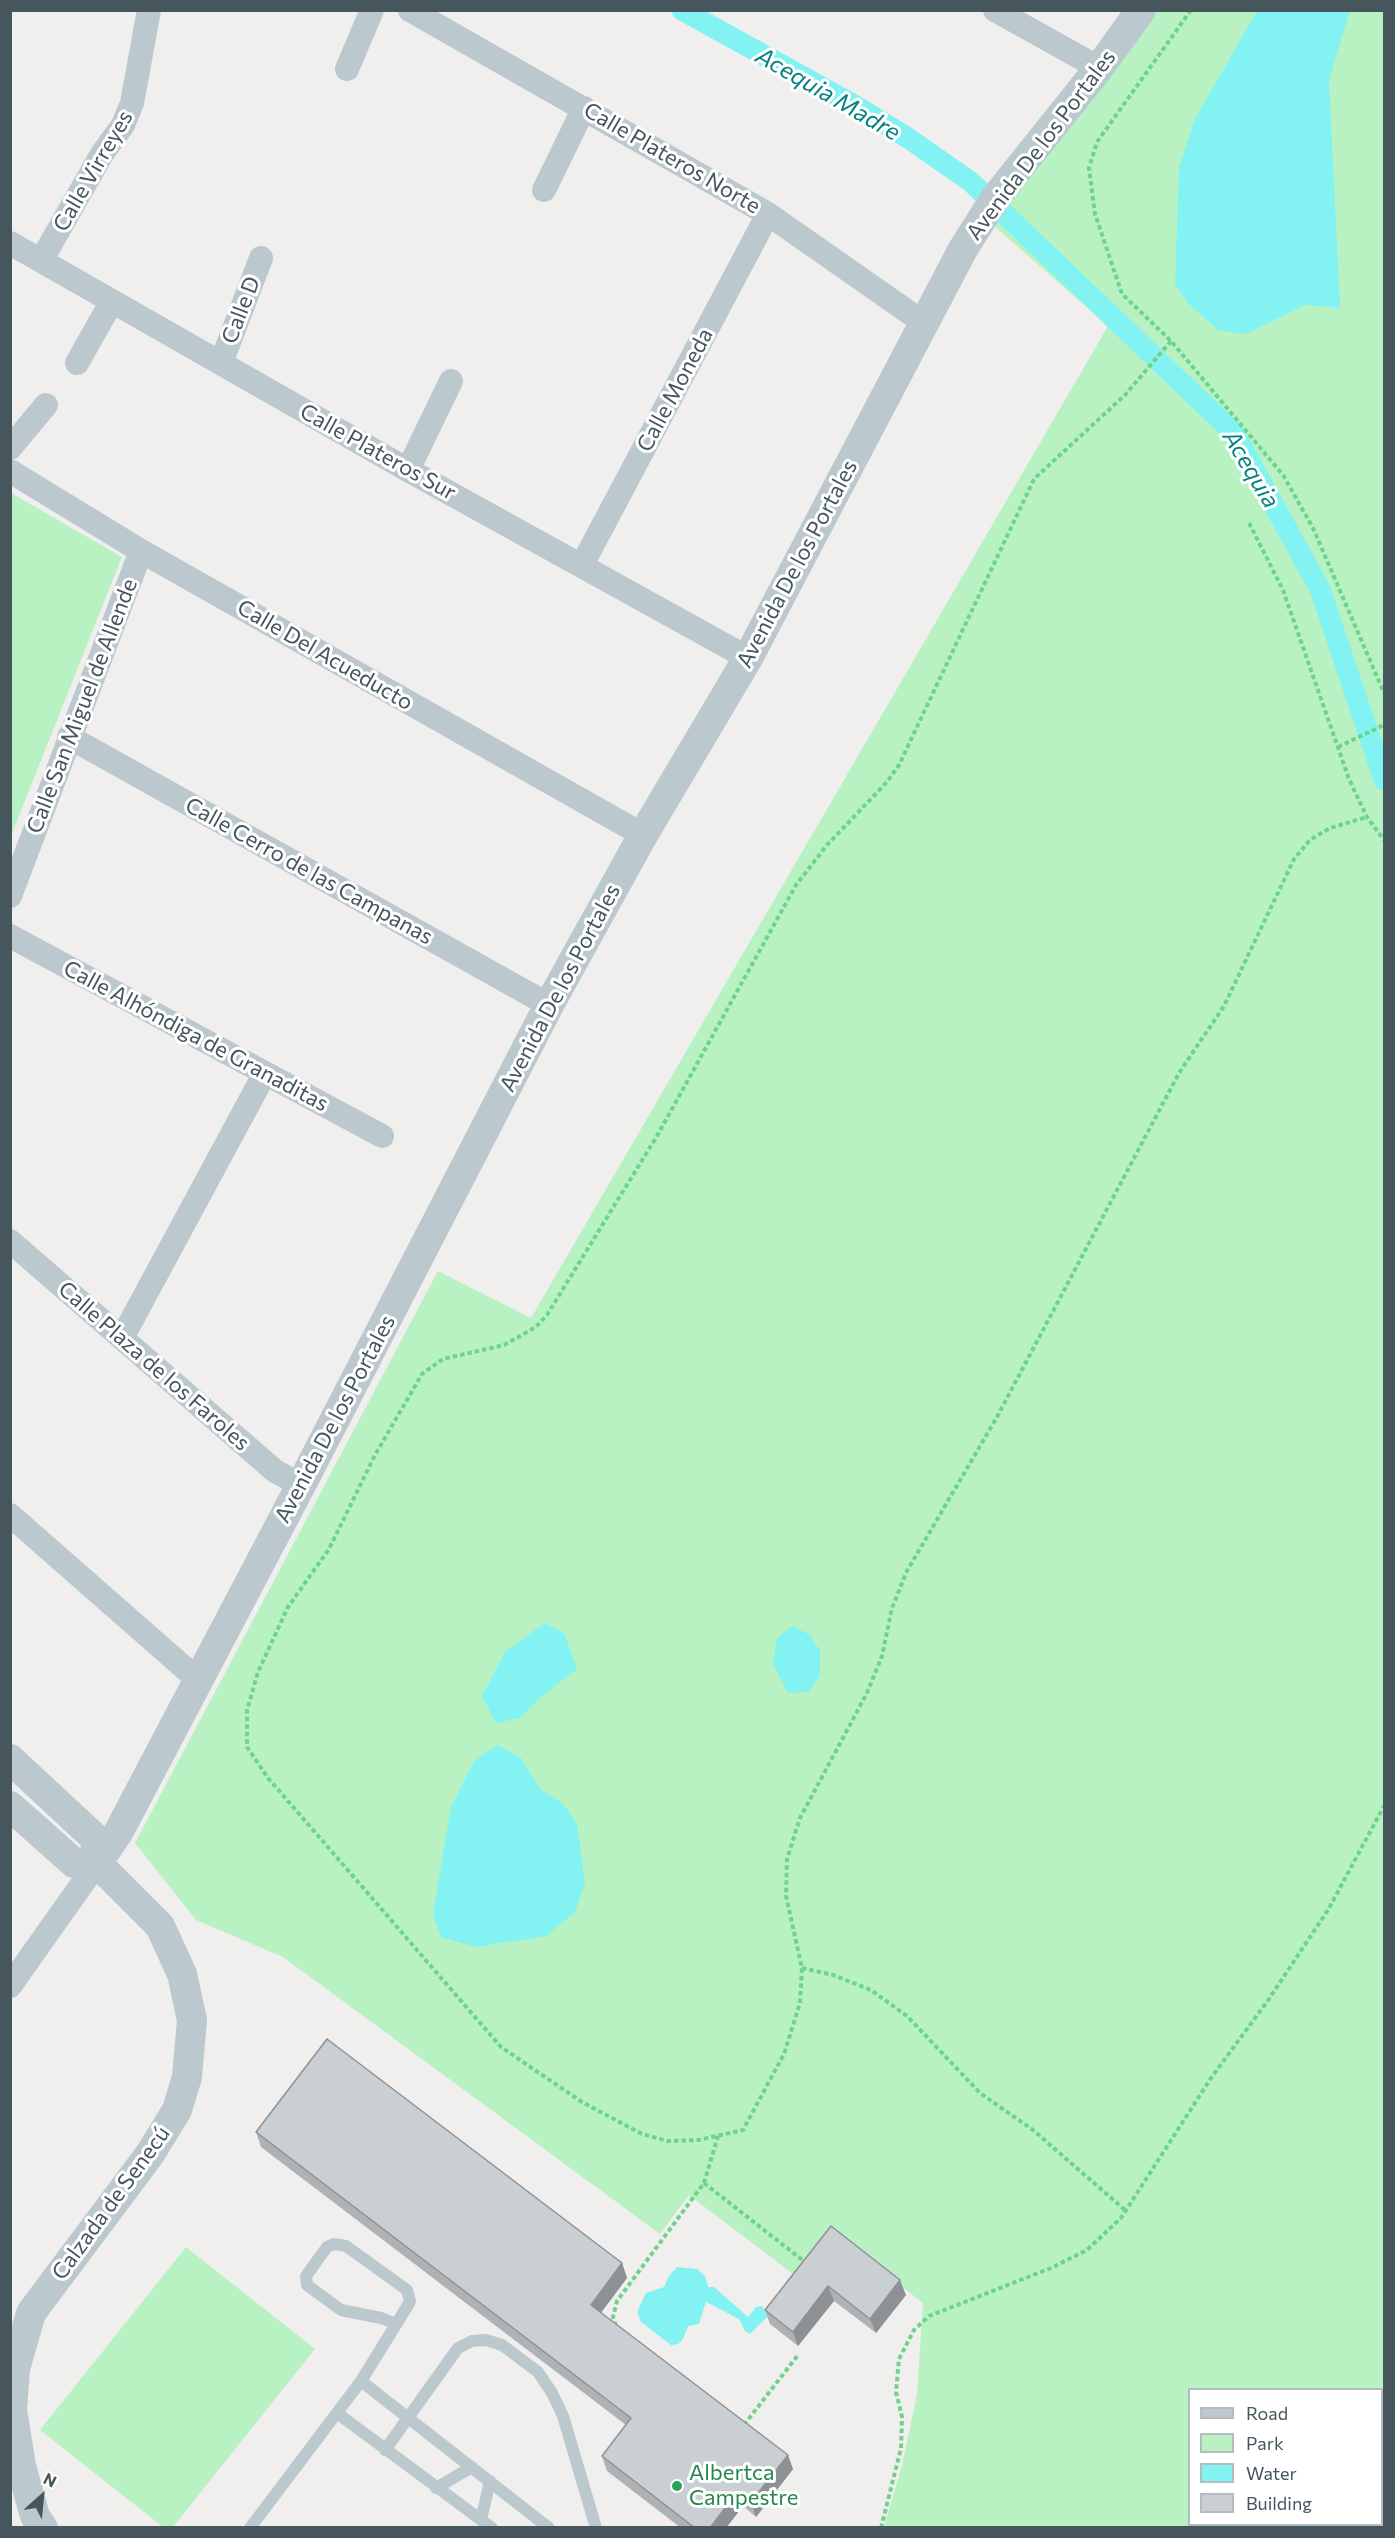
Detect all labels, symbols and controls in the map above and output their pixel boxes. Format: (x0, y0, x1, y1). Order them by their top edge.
water label: Acequia Madre (751, 41, 905, 147)
street label: Avenida De los Portales (961, 45, 1121, 245)
street label: Calle Plateros Norte (579, 97, 765, 219)
street label: Calle Virreyes (48, 106, 138, 236)
street label: Calle D (216, 273, 266, 347)
street label: Calle Moneda (631, 324, 719, 456)
street label: Calle Plateros Sur (295, 398, 461, 506)
water label: Acequia (1216, 425, 1286, 513)
street label: Avenida De los Portales (731, 456, 863, 672)
street label: Calle San Miguel de Allende (21, 575, 143, 837)
street label: Calle Del Acueducto (232, 594, 418, 716)
street label: Calle Cerro de las Campanas (181, 792, 437, 950)
street label: Avenida De los Portales (494, 880, 626, 1096)
street label: Calle Alhóndiga de Granaditas (59, 955, 333, 1117)
street label: Calle Plaza de los Faroles (53, 1276, 255, 1456)
street label: Avenida De los Portales (269, 1311, 401, 1527)
street label: Calzada de Senecú (46, 2121, 176, 2285)
legend (1188, 2388, 1383, 2526)
text: Road (1246, 2402, 1288, 2424)
text: Park (1246, 2432, 1284, 2454)
place label: Albertca Campestre (689, 2460, 798, 2512)
text: Water (1246, 2462, 1297, 2484)
north arrow (12, 2466, 72, 2526)
text: N (41, 2468, 60, 2491)
marker: Albertca Campestre (670, 2479, 684, 2493)
text: Building (1246, 2492, 1312, 2514)

